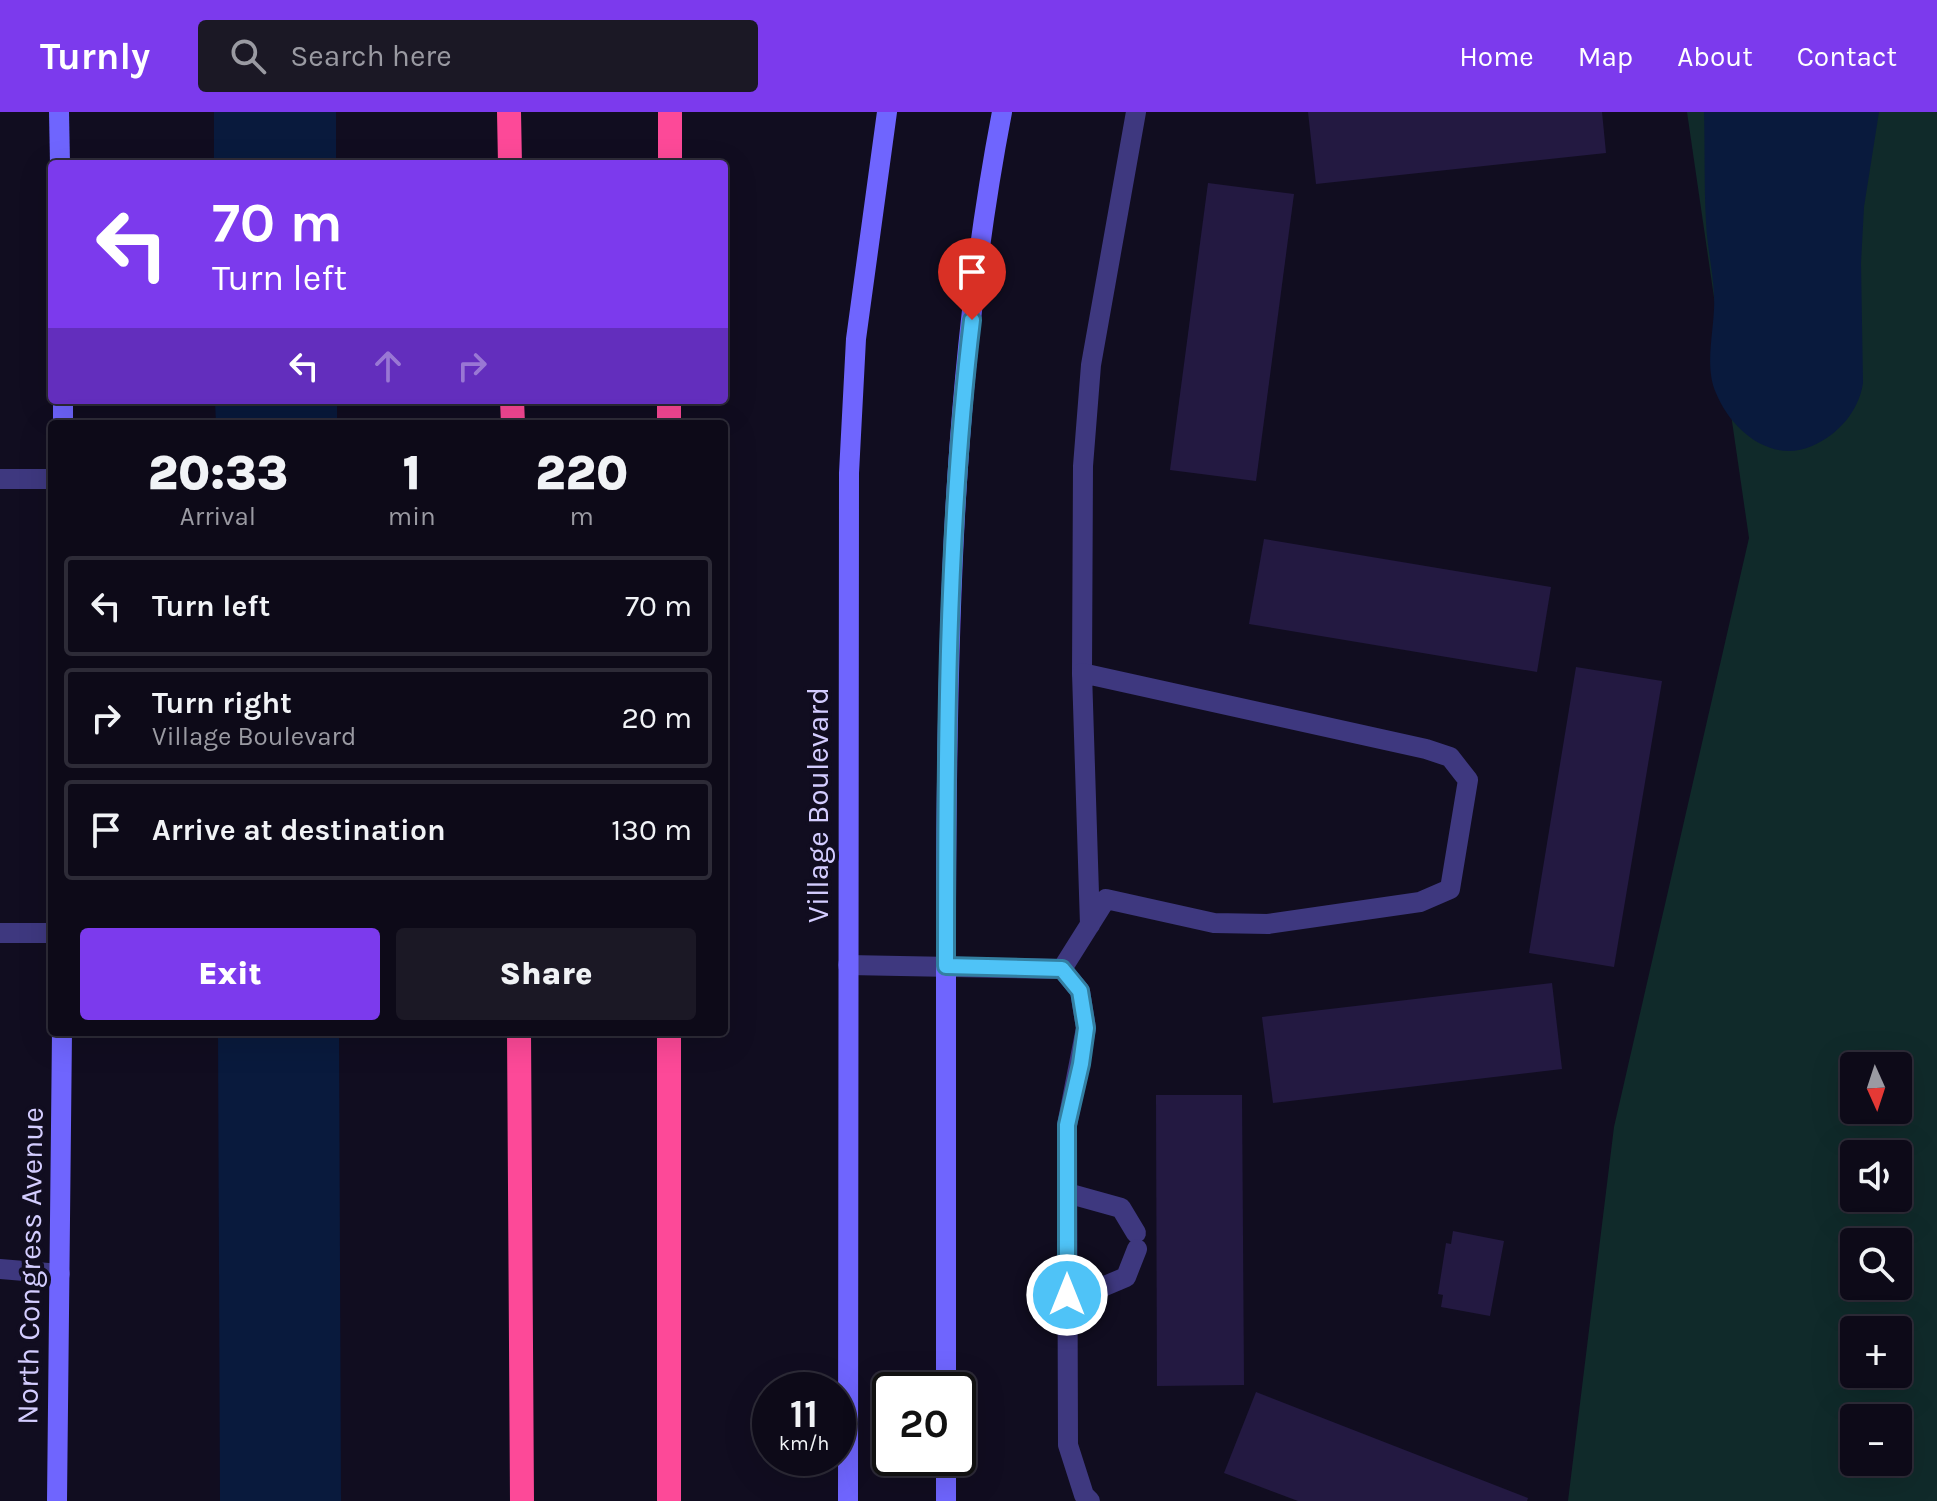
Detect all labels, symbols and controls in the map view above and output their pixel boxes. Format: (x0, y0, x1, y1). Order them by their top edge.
search box (198, 20, 758, 92)
text: Turnly (40, 34, 150, 79)
icon: search (226, 34, 270, 78)
text: Search here (290, 38, 452, 74)
text: Home (1459, 40, 1534, 73)
text: Map (1578, 40, 1633, 73)
text: About (1677, 40, 1753, 73)
text: Contact (1797, 40, 1897, 73)
text: 70 m (212, 190, 343, 255)
icon: left (80, 192, 184, 296)
pin (938, 238, 1006, 320)
icon: arrive (950, 250, 994, 294)
text: Turn left (212, 257, 347, 299)
icon: left (282, 344, 326, 388)
icon: ahead (366, 344, 410, 388)
icon: right (450, 344, 494, 388)
text: 20:33 (148, 445, 288, 501)
text: 1 (402, 445, 421, 501)
text: 220 (535, 445, 628, 501)
text: Arrival (180, 501, 256, 532)
text: min (388, 501, 436, 532)
text: m (570, 501, 594, 532)
icon: left (84, 584, 128, 628)
text: Turn left (152, 588, 270, 624)
text: 70 m (625, 588, 692, 624)
text: Turn right (152, 685, 292, 721)
street label: Village Boulevard (800, 687, 836, 923)
icon: right (84, 696, 128, 740)
text: 20 m (622, 700, 692, 736)
text: Village Boulevard (152, 721, 356, 752)
icon: arrive (84, 808, 128, 852)
text: Arrive at destination (152, 812, 446, 848)
text: 130 m (611, 812, 692, 848)
button: Exit (80, 928, 380, 1020)
button: Share (396, 928, 696, 1020)
north arrow (1840, 1052, 1912, 1124)
map controls (1840, 1052, 1912, 1476)
street label: North Congress Avenue (9, 1107, 51, 1425)
button: sound (1840, 1140, 1912, 1212)
button: search (1840, 1228, 1912, 1300)
position arrow (1025, 1253, 1109, 1337)
button: + (1840, 1316, 1912, 1388)
speed limit sign: 20 (872, 1372, 976, 1476)
text: 11 (790, 1390, 818, 1437)
button: − (1840, 1404, 1912, 1476)
text: km/h (779, 1432, 829, 1455)

